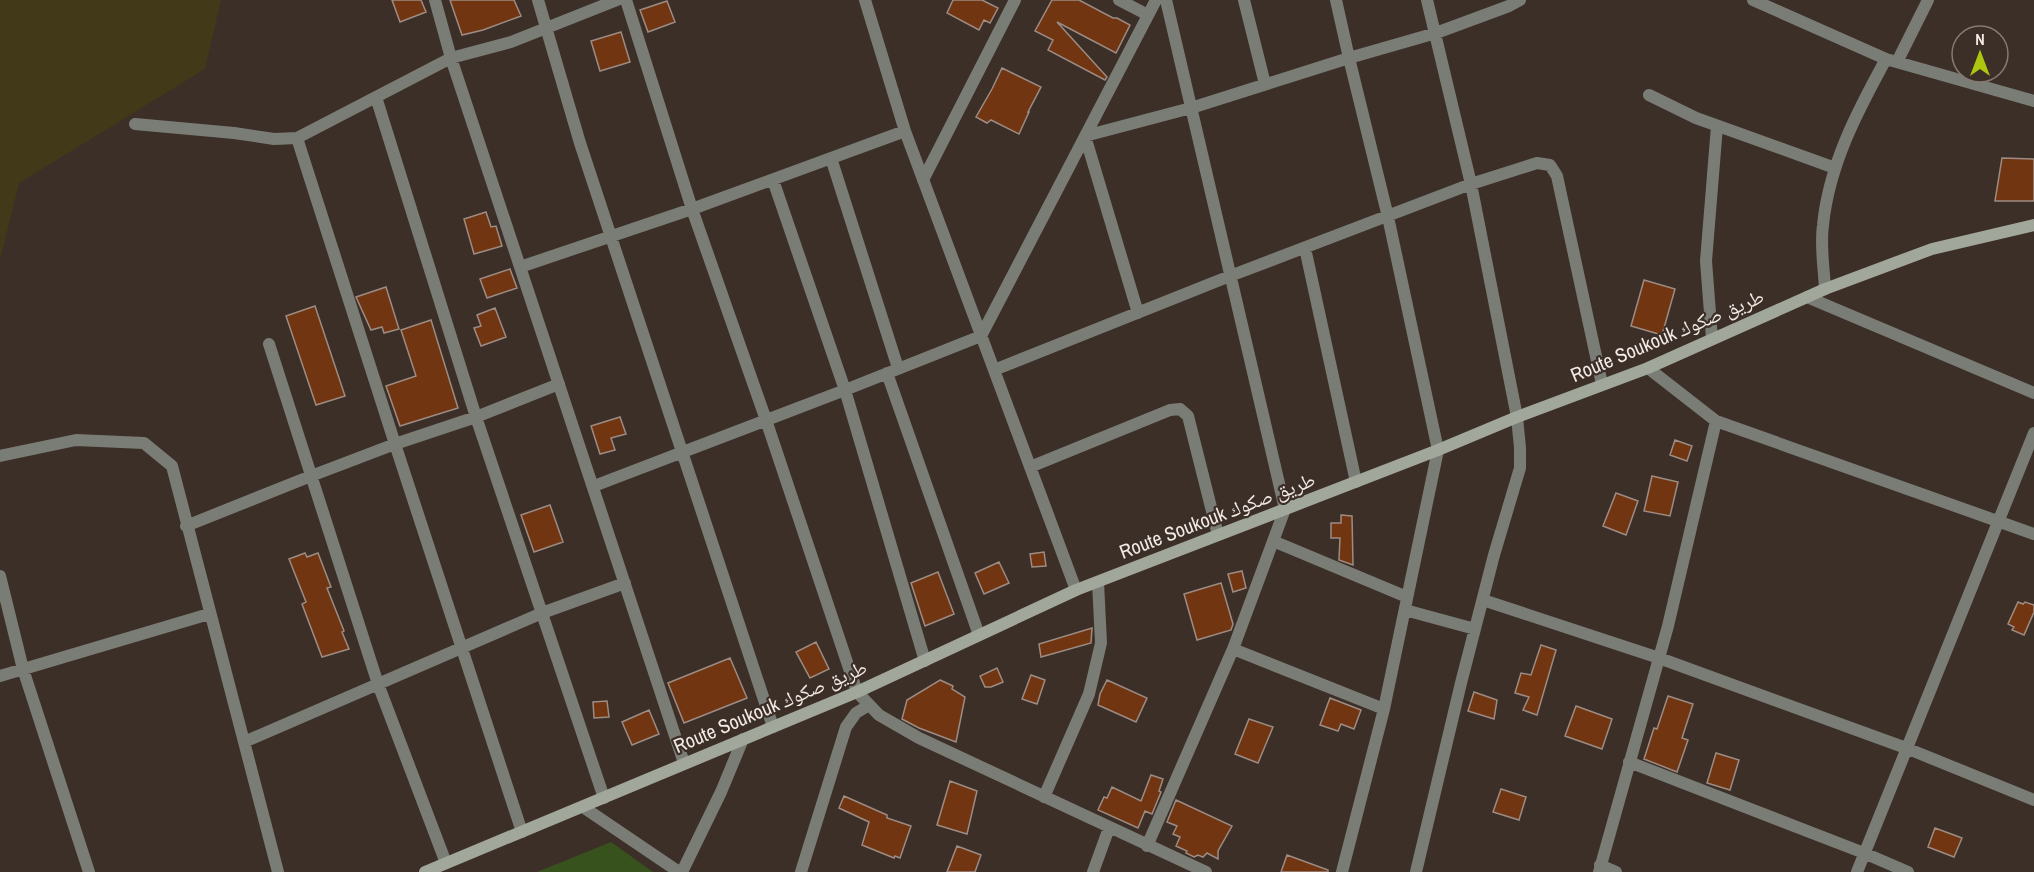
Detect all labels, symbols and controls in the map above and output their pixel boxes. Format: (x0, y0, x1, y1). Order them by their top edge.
north arrow (1950, 24, 2010, 84)
text: N (1975, 28, 1985, 50)
street label: Route Soukouk طريق صكوك (1566, 282, 1768, 388)
street label: Route Soukouk طريق صكوك (1115, 465, 1319, 565)
street label: Route Soukouk طريق صكوك (669, 653, 871, 759)

